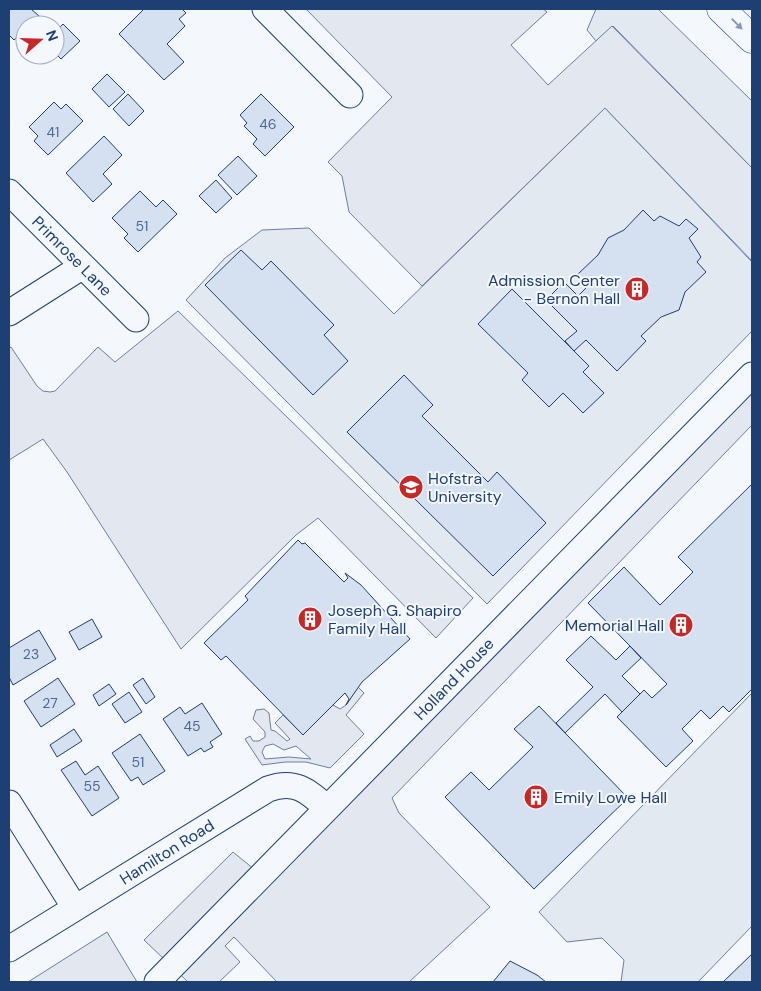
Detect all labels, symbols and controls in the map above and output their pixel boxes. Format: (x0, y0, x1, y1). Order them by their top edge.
north arrow (15, 15, 65, 65)
one-way arrow (731, 18, 743, 30)
text: N (42, 28, 62, 43)
house number: 46 (259, 115, 277, 133)
house number: 41 (47, 123, 59, 141)
street label: Primrose Lane (27, 211, 117, 301)
house number: 51 (136, 217, 148, 235)
place label: Admission Center - Bernon Hall (488, 270, 620, 309)
building icon: Admission Center - Bernon Hall (624, 276, 650, 302)
place label: Hofstra University (428, 468, 502, 507)
school or university icon: Hofstra University (398, 474, 424, 500)
place label: Joseph G. Shapiro Family Hall (328, 600, 462, 639)
building icon: Joseph G. Shapiro Family Hall (297, 606, 323, 632)
building icon: Memorial Hall (668, 612, 694, 638)
place label: Memorial Hall (565, 615, 664, 636)
street label: Holland House (409, 633, 499, 725)
house number: 23 (23, 645, 39, 663)
house number: 27 (42, 694, 58, 712)
house number: 45 (183, 717, 201, 735)
house number: 51 (132, 753, 144, 771)
house number: 55 (83, 777, 101, 795)
building icon: Emily Lowe Hall (523, 784, 549, 810)
place label: Emily Lowe Hall (554, 787, 667, 808)
street label: Hamilton Road (116, 815, 218, 889)

